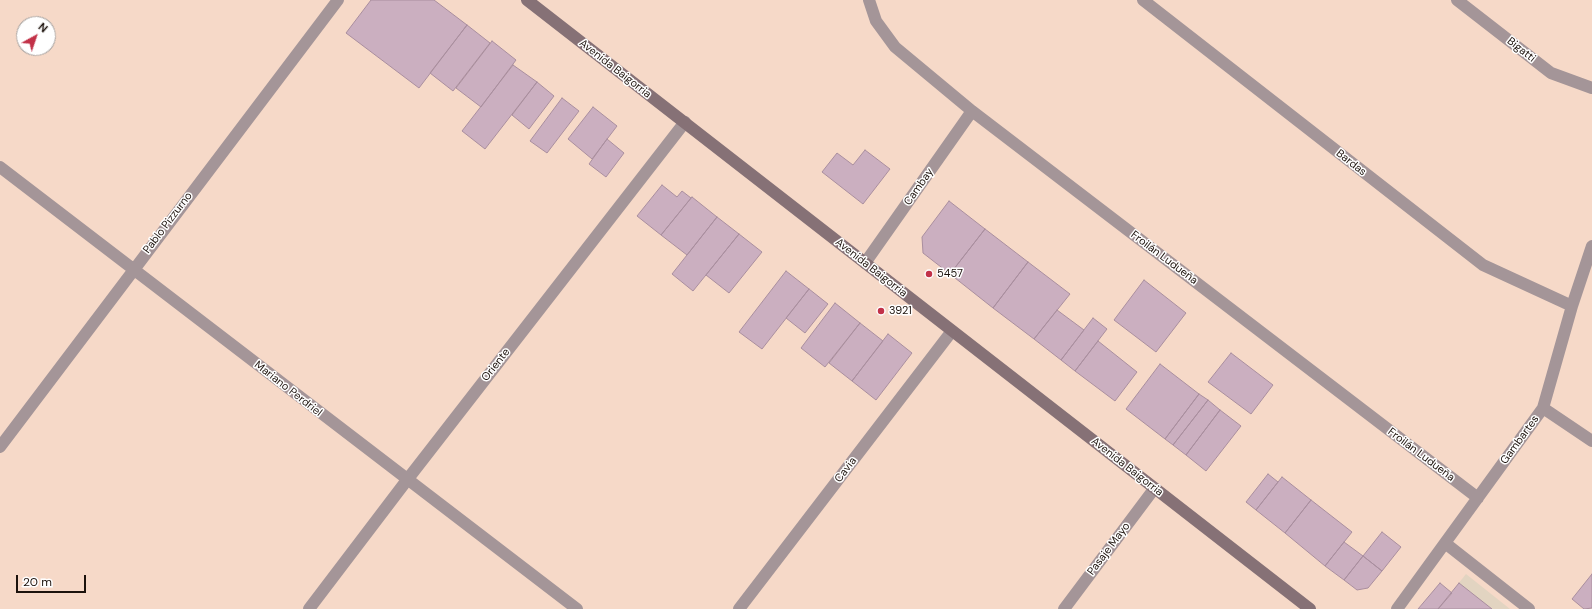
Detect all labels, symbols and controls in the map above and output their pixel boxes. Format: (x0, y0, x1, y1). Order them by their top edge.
north arrow (16, 16, 56, 56)
text: N (35, 20, 51, 36)
street label: Bigatti (1504, 35, 1538, 65)
street label: Avenida Baigorria (576, 37, 654, 101)
street label: Bardas (1333, 147, 1369, 179)
street label: Cambay (901, 166, 937, 208)
street label: Pablo Pizzurno (141, 190, 195, 256)
street label: Froilán Ludueña (1128, 229, 1200, 287)
street label: Avenida Baigorria (832, 236, 910, 300)
place label: 5457 (937, 267, 963, 281)
marker: 5457 (924, 269, 934, 279)
place label: 3921 (889, 304, 912, 318)
marker: 3921 (876, 306, 886, 316)
street label: Oriente (479, 346, 513, 384)
street label: Mariano Perdriel (252, 359, 324, 419)
street label: Gambartes (1498, 413, 1542, 467)
street label: Froilán Ludueña (1385, 426, 1457, 484)
street label: Avenida Baigorria (1088, 435, 1166, 499)
street label: Cavia (832, 455, 860, 485)
street label: Pasaje Mayo (1085, 520, 1133, 578)
scale bar (18, 567, 88, 593)
text: 20 m (23, 574, 52, 590)

